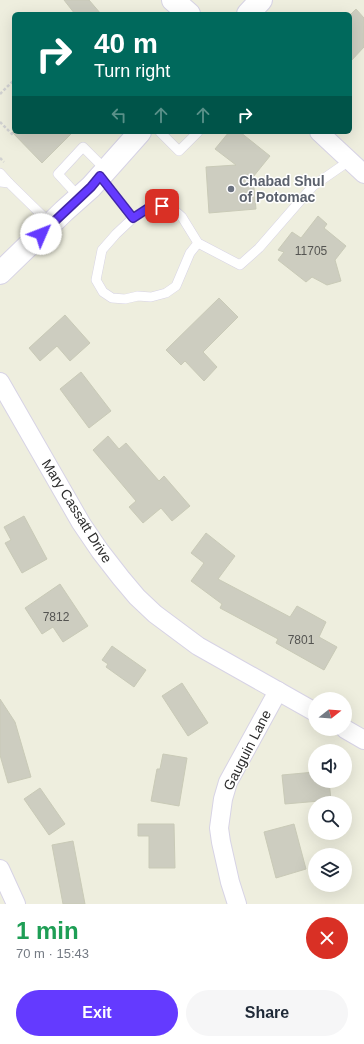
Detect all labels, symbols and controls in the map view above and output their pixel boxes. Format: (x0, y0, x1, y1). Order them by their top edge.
icon: right (28, 28, 80, 80)
text: 40 m (94, 28, 158, 59)
text: Turn right (94, 61, 170, 81)
icon: left (108, 104, 130, 126)
icon: ahead (150, 104, 172, 126)
icon: ahead (192, 104, 214, 126)
icon: right (234, 104, 256, 126)
place label: Chabad Shul of Potomac (239, 173, 325, 205)
marker: Chabad Shul of Potomac (226, 184, 236, 194)
pin (145, 189, 179, 223)
icon: arrive (151, 195, 173, 217)
position arrow (20, 213, 62, 255)
house number: 11705 (295, 244, 328, 258)
street label: Mary Cassatt Drive (39, 456, 115, 566)
house number: 7812 (43, 610, 70, 624)
house number: 7801 (288, 633, 315, 647)
north arrow (308, 692, 352, 736)
map controls (308, 692, 352, 892)
street label: Gauguin Lane (220, 707, 274, 793)
button: sound (308, 744, 352, 788)
button: search (308, 796, 352, 840)
button: layers (308, 848, 352, 892)
text: 1 min (16, 917, 79, 944)
button: close (306, 917, 348, 959)
text: 70 m · 15:43 (16, 946, 89, 961)
button: Exit (16, 990, 178, 1036)
button: Share (186, 990, 348, 1036)

